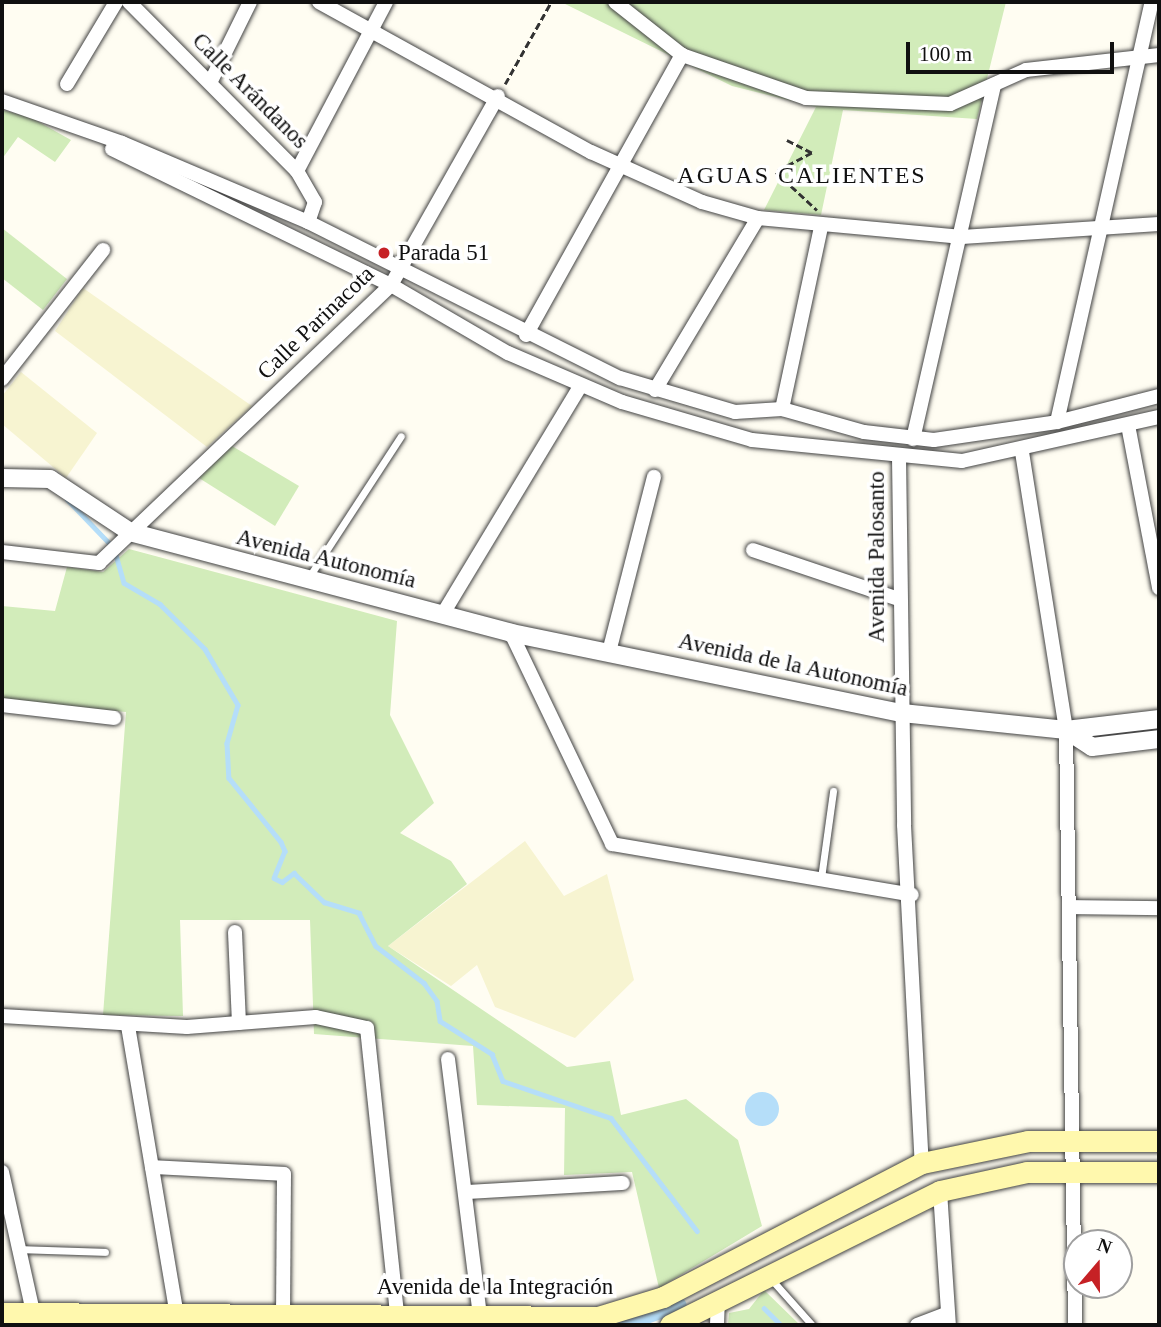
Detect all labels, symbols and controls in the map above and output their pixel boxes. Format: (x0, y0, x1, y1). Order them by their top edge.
street label: Calle Arándanos (186, 27, 314, 155)
scale bar (909, 28, 1117, 72)
text: 100 m (919, 42, 972, 66)
district label: AGUAS CALIENTES (679, 162, 925, 190)
place label: Parada 51 (398, 239, 489, 267)
marker: Parada 51 (376, 245, 392, 261)
street label: Calle Parinacota (252, 261, 380, 385)
street label: Avenida Palosanto (863, 471, 891, 643)
street label: Avenida Autonomía (233, 523, 419, 595)
street label: Avenida de la Autonomía (675, 627, 911, 703)
north arrow (1063, 1229, 1133, 1299)
text: N (1095, 1233, 1115, 1258)
street label: Avenida de la Integración (377, 1273, 613, 1301)

